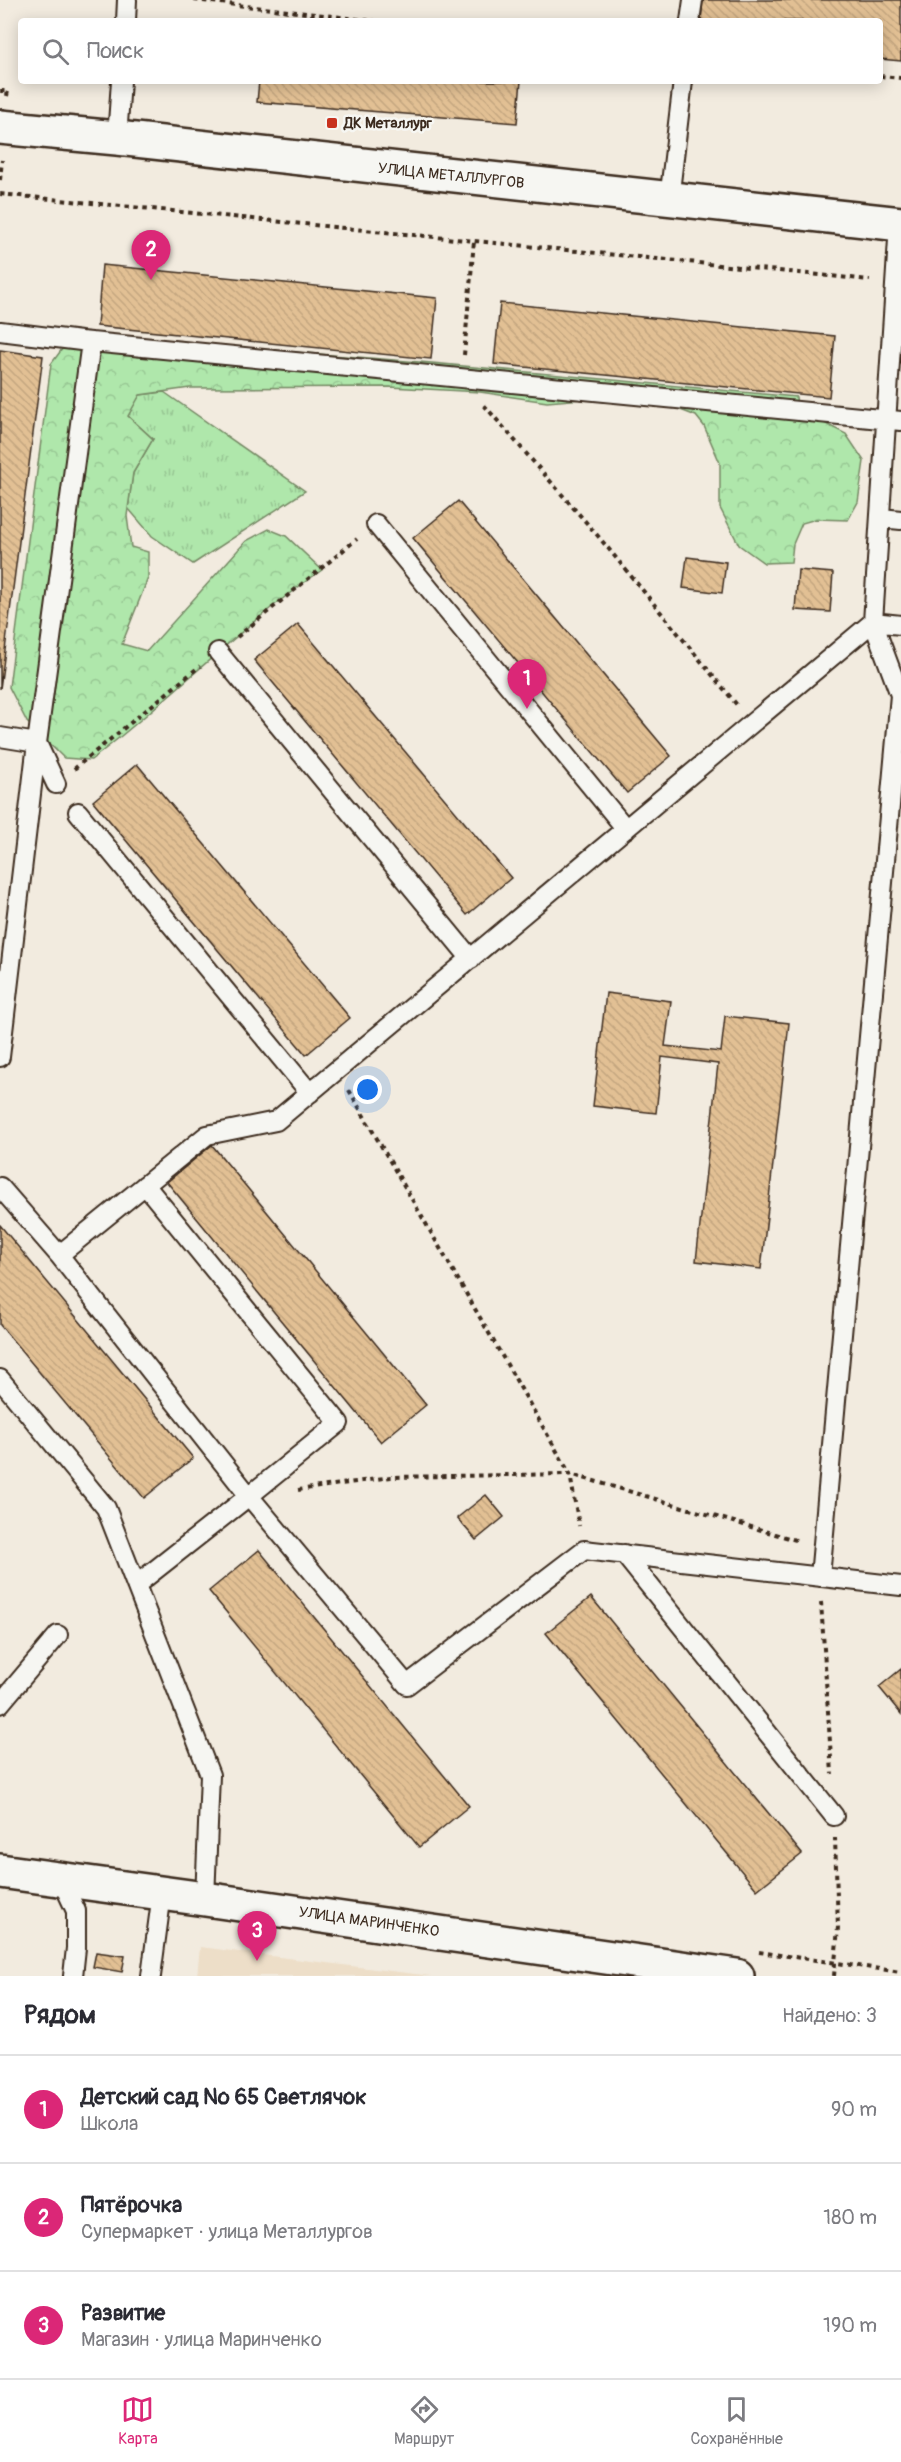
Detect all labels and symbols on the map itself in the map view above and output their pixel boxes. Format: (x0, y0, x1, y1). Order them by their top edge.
place label: ДК Металлург (343, 114, 433, 133)
marker: ДК Металлург (325, 116, 339, 130)
street label: УЛИЦА МЕТАЛЛУРГОВ (377, 159, 525, 193)
pin: 2 (132, 230, 170, 280)
pin: 1 (508, 660, 546, 709)
your location (353, 1075, 382, 1104)
street label: УЛИЦА МАРИНЧЕНКО (298, 1903, 440, 1941)
pin: 3 (238, 1912, 276, 1961)

